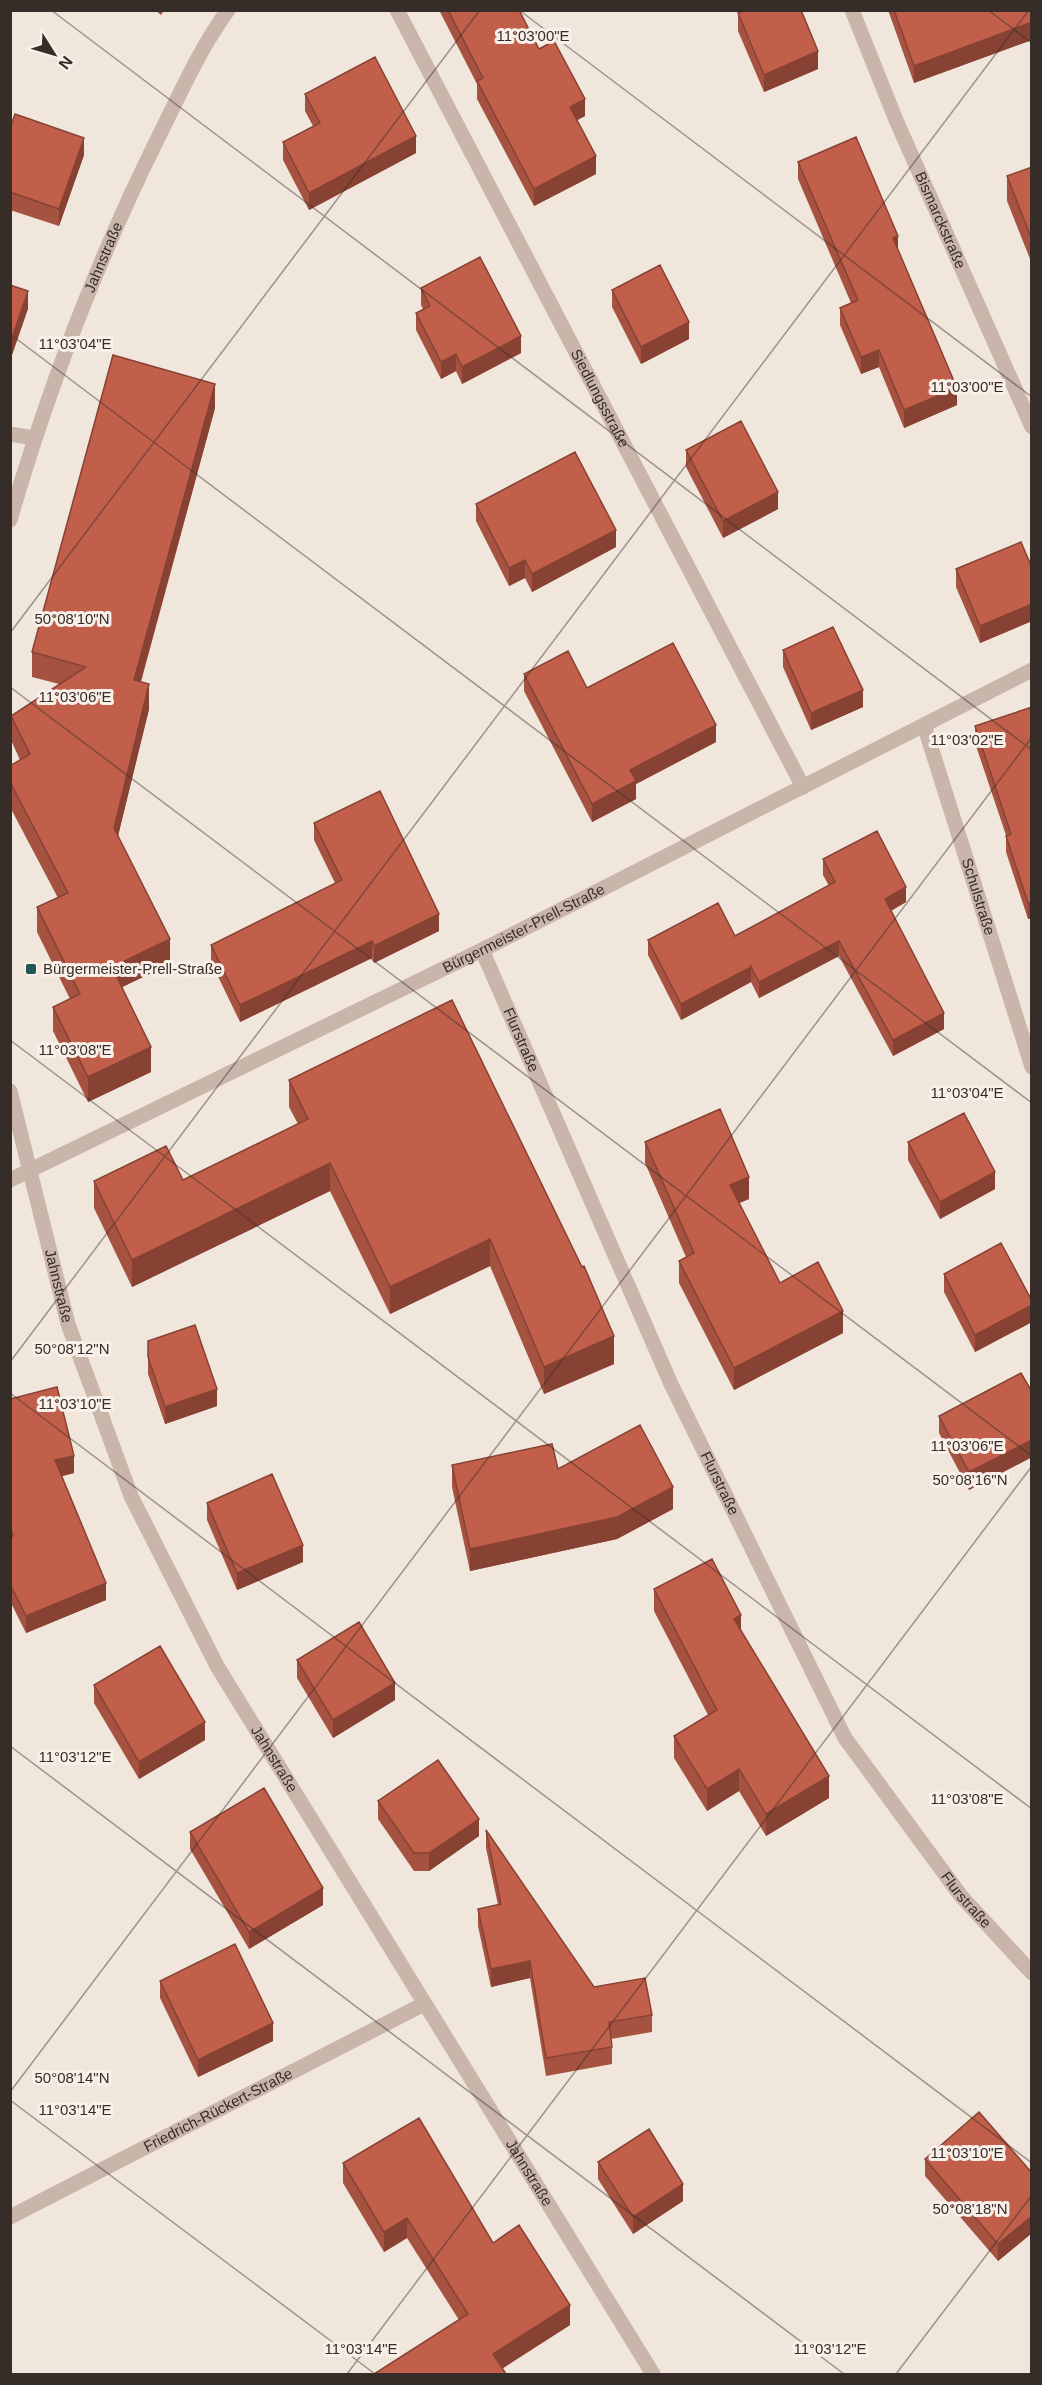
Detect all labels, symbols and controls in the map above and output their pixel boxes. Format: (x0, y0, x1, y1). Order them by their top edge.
north arrow (24, 24, 84, 84)
text: 11°03'00"E (496, 27, 570, 44)
text: N (55, 53, 76, 72)
street label: Bismarckstraße (912, 169, 970, 271)
street label: Jahnstraße (81, 219, 126, 295)
text: 11°03'04"E (38, 335, 112, 352)
street label: Siedlungsstraße (568, 346, 633, 450)
text: 11°03'00"E (930, 378, 1004, 395)
text: 50°08'10"N (34, 610, 110, 627)
text: 11°03'06"E (38, 688, 112, 705)
text: 11°03'02"E (930, 731, 1004, 748)
street label: Schulstraße (959, 856, 999, 937)
street label: Bürgermeister-Prell-Straße (440, 880, 607, 976)
place label: Bürgermeister-Prell-Straße (43, 960, 222, 977)
marker: Bürgermeister-Prell-Straße (24, 962, 38, 976)
street label: Flurstraße (500, 1005, 543, 1074)
text: 11°03'08"E (38, 1041, 112, 1058)
text: 11°03'04"E (930, 1084, 1004, 1101)
street label: Jahnstraße (42, 1247, 76, 1324)
text: 50°08'12"N (34, 1340, 110, 1357)
text: 11°03'10"E (38, 1395, 112, 1412)
text: 11°03'06"E (930, 1437, 1004, 1454)
street label: Flurstraße (698, 1449, 743, 1518)
text: 50°08'16"N (932, 1471, 1008, 1488)
street label: Jahnstraße (248, 1722, 302, 1795)
text: 11°03'12"E (38, 1748, 112, 1765)
text: 11°03'08"E (930, 1790, 1004, 1807)
street label: Flurstraße (938, 1868, 995, 1931)
street label: Friedrich-Rückert-Straße (141, 2064, 295, 2155)
text: 50°08'14"N (34, 2069, 110, 2086)
text: 11°03'14"E (38, 2101, 112, 2118)
street label: Jahnstraße (503, 2136, 556, 2209)
text: 11°03'10"E (930, 2144, 1004, 2161)
text: 50°08'18"N (932, 2200, 1008, 2217)
text: 11°03'14"E (324, 2340, 398, 2357)
text: 11°03'12"E (793, 2340, 867, 2357)

